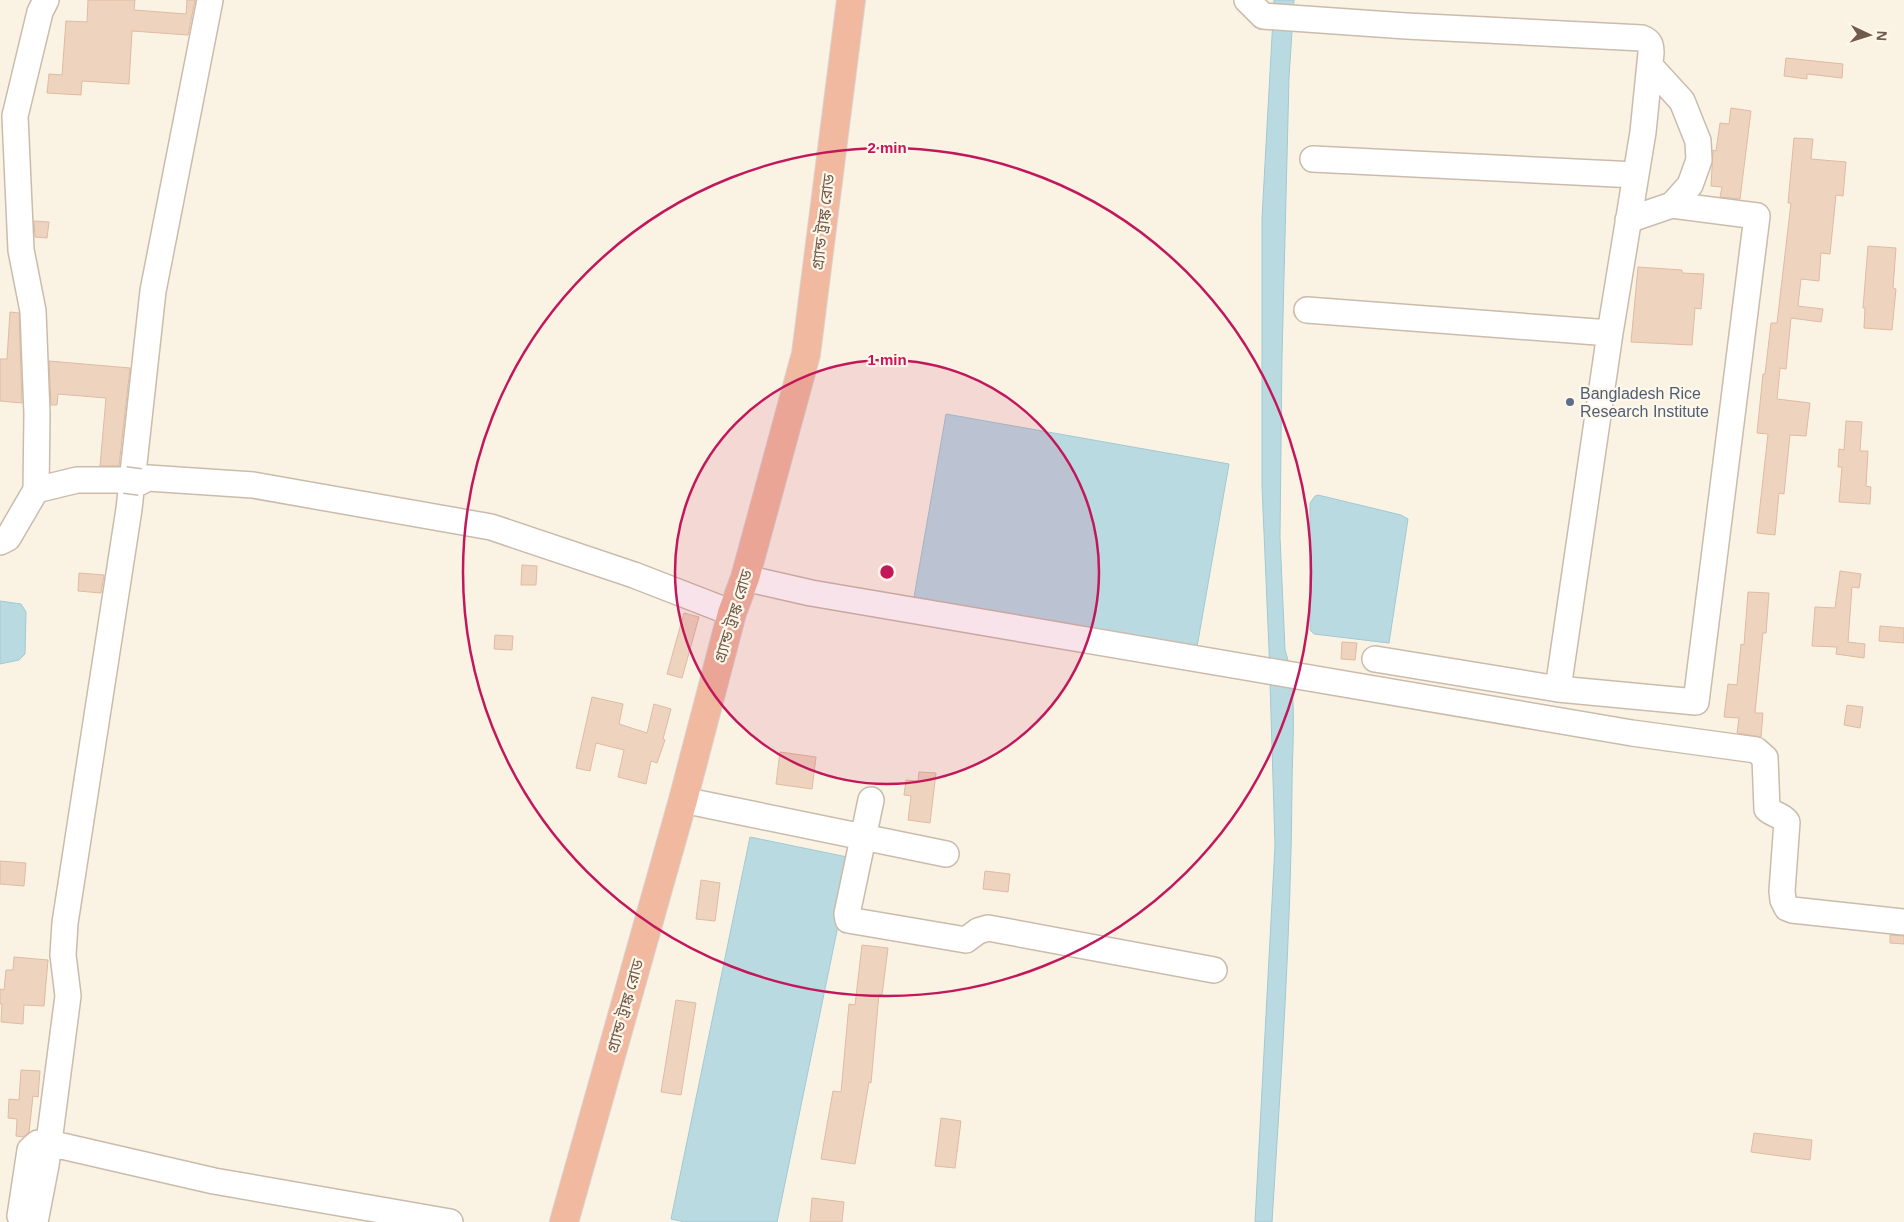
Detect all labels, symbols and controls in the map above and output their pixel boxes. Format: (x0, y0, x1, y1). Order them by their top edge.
north arrow (1844, 10, 1894, 60)
text: N (1874, 30, 1890, 42)
text: 2 min (867, 139, 907, 156)
street label: গ্র্যান্ড ট্রাঙ্ক রোড (808, 172, 838, 271)
text: 1 min (867, 351, 907, 368)
place label: Bangladesh Rice Research Institute (1580, 385, 1709, 420)
marker: Bangladesh Rice Research Institute (1564, 396, 1576, 408)
centre of rings (878, 563, 896, 581)
street label: গ্র্যান্ড ট্রাঙ্ক রোড (710, 567, 756, 665)
street label: গ্র্যান্ড ট্রাঙ্ক রোড (603, 956, 647, 1055)

